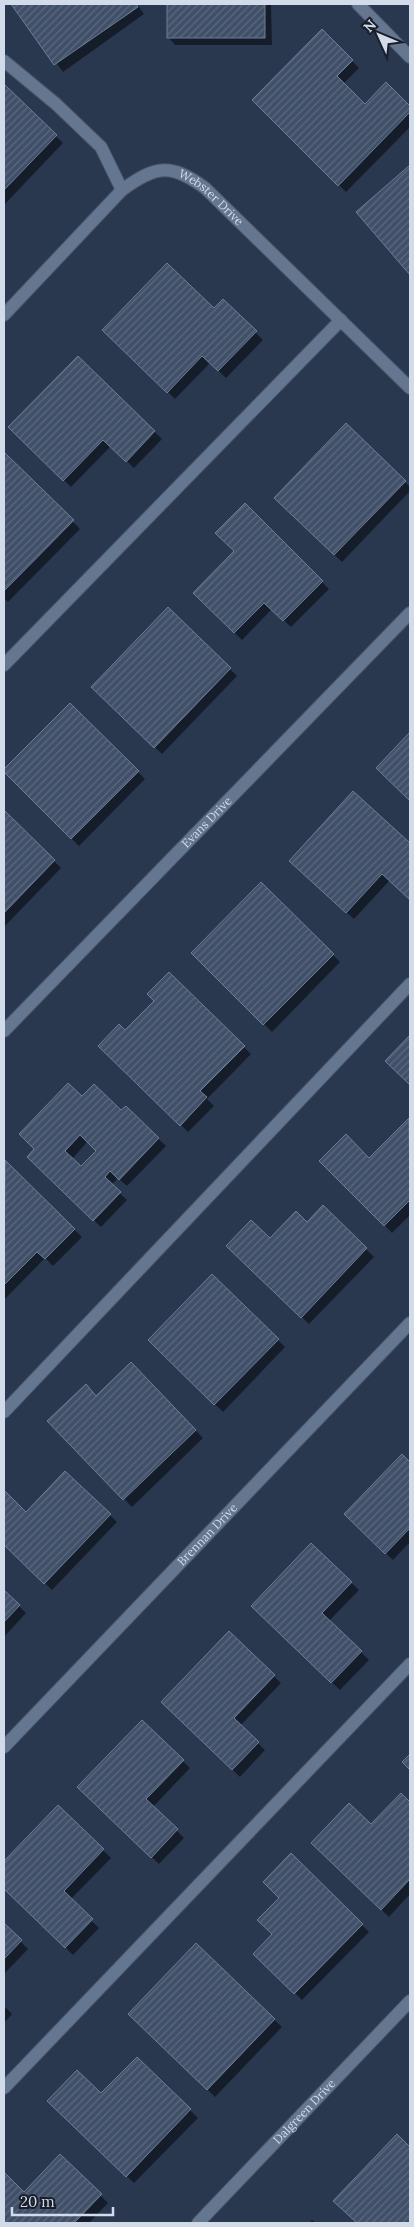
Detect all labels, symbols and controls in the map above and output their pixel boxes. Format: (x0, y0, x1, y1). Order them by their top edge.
north arrow (354, 10, 404, 60)
text: N (359, 16, 380, 36)
street label: Webster Drive (177, 166, 247, 229)
street label: Evans Drive (178, 793, 235, 851)
street label: Brennan Drive (174, 1500, 241, 1569)
street label: Dalgreen Drive (270, 2076, 339, 2147)
scale bar (12, 2184, 114, 2216)
text: 20 m (20, 2192, 55, 2211)

